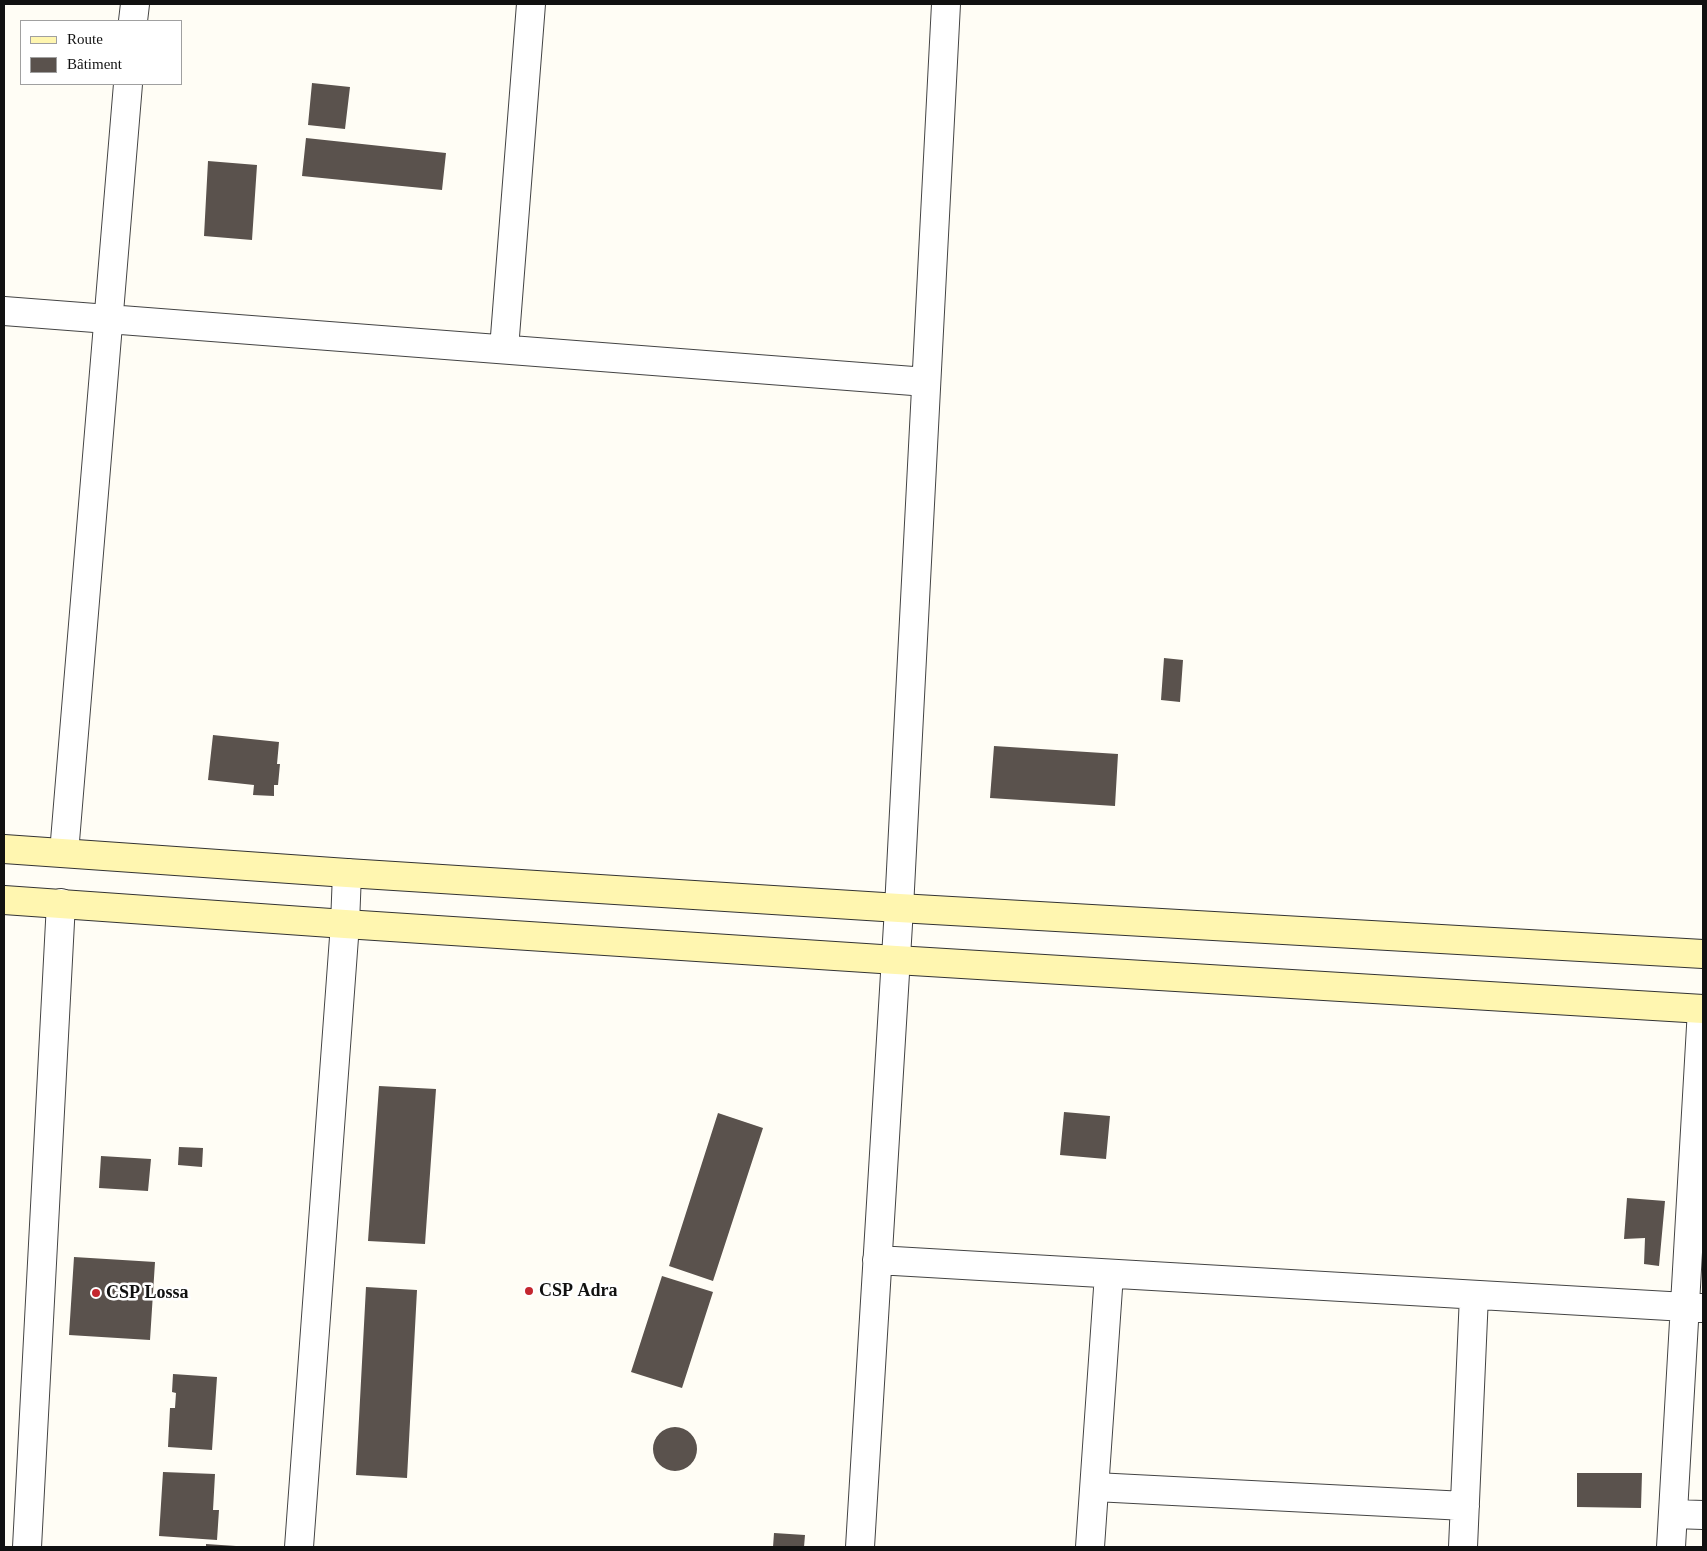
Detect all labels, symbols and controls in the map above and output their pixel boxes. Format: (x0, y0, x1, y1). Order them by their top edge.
legend (20, 20, 182, 85)
text: Route (67, 31, 103, 47)
text: Bâtiment (67, 56, 122, 72)
place label: CSP Adra (539, 1280, 618, 1302)
place label: CSP Lossa (106, 1282, 189, 1304)
marker: CSP Adra (523, 1285, 535, 1297)
marker: CSP Lossa (90, 1287, 102, 1299)

